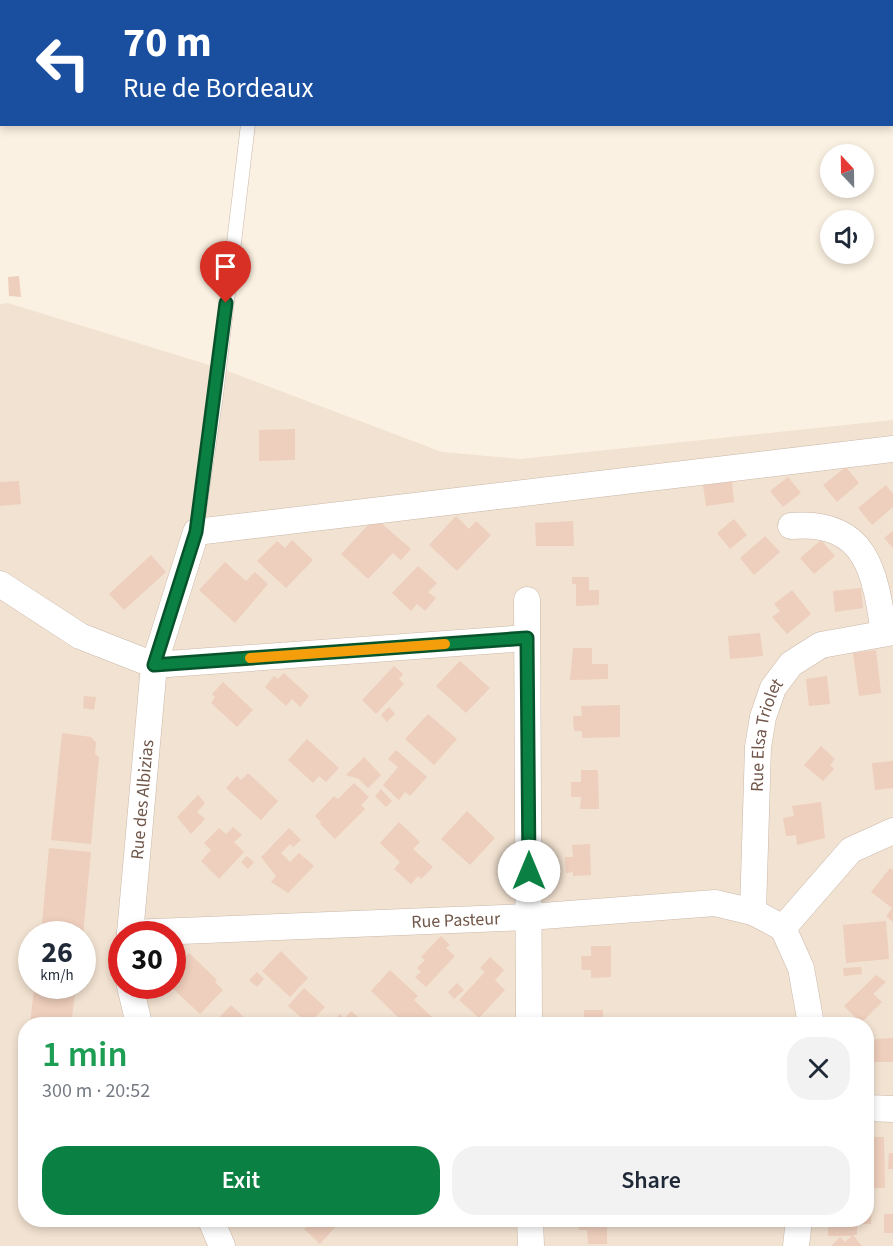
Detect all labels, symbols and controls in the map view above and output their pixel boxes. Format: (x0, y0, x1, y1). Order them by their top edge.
text: 70 m (123, 13, 212, 73)
icon: left (24, 24, 102, 102)
text: Rue de Bordeaux (123, 69, 314, 108)
north arrow (820, 144, 874, 198)
map controls (820, 144, 874, 264)
button: sound (820, 210, 874, 264)
pin (200, 241, 251, 303)
icon: arrive (209, 250, 242, 283)
street label: Rue Elsa Triolet (744, 673, 789, 792)
street label: Rue des Albizias (124, 739, 160, 861)
position arrow (497, 839, 561, 903)
street label: Rue Pasteur (411, 906, 502, 934)
speed limit sign: 30 (108, 921, 186, 999)
text: 26 (41, 931, 73, 974)
text: km/h (40, 965, 74, 986)
text: 1 min (42, 1029, 128, 1080)
button: close (787, 1037, 850, 1100)
text: 300 m · 20:52 (42, 1077, 150, 1105)
button: Exit (42, 1146, 440, 1215)
button: Share (452, 1146, 850, 1215)

